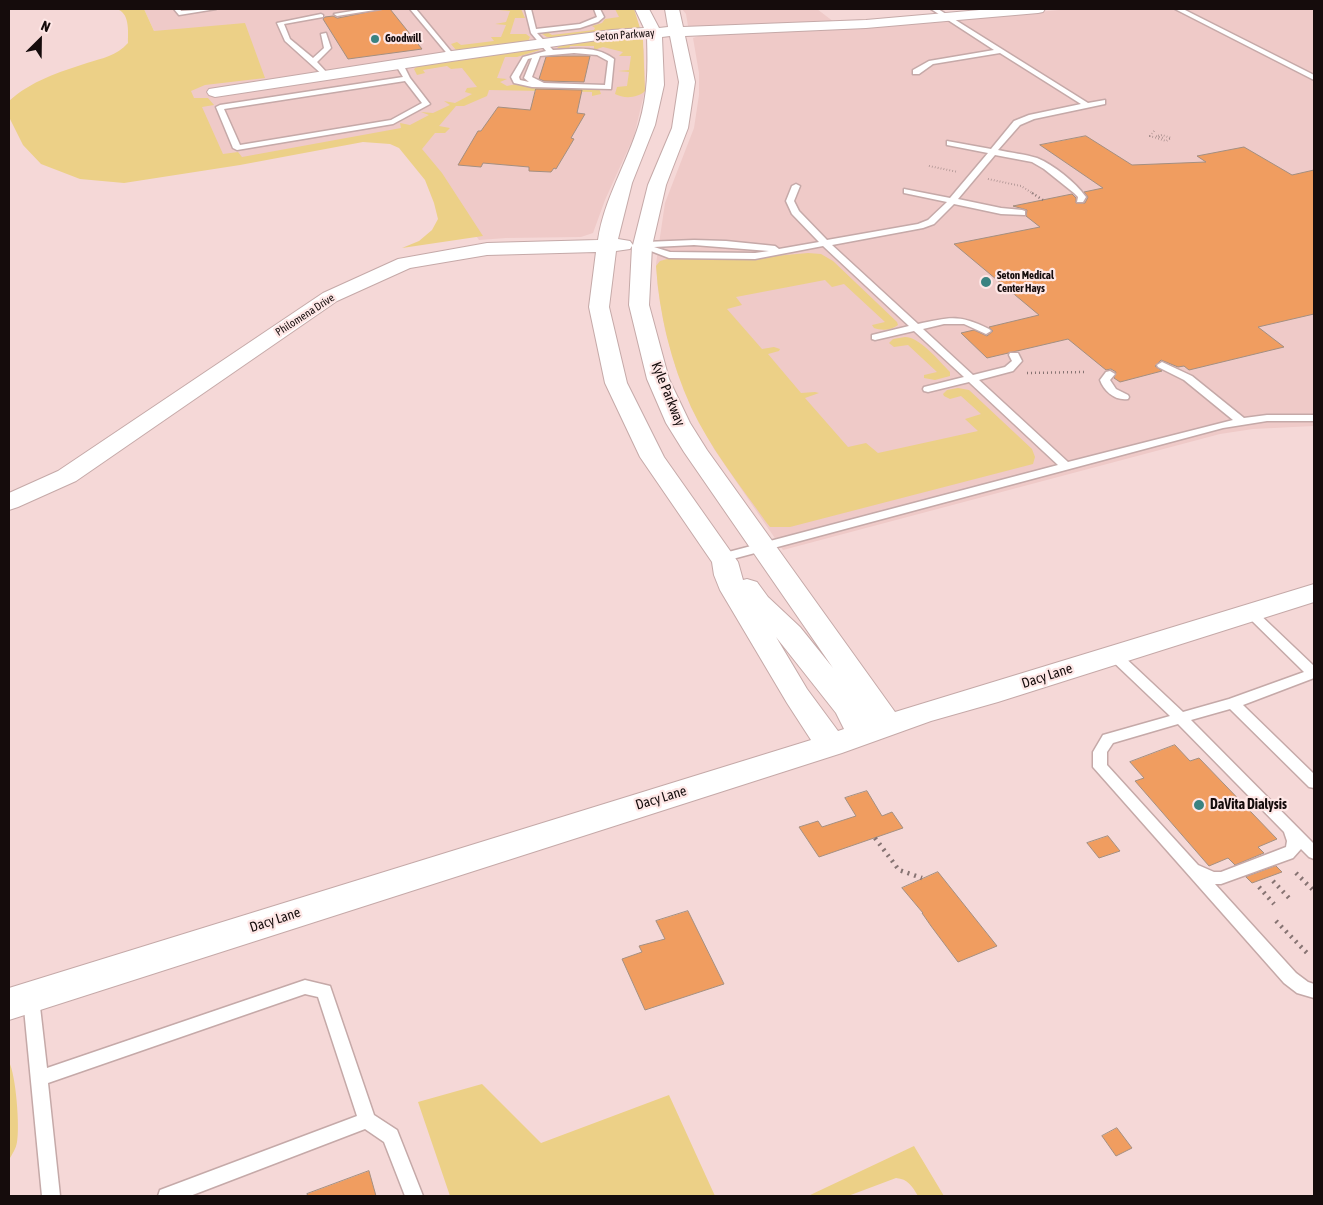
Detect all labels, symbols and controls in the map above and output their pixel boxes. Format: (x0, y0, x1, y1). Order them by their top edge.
north arrow (15, 15, 65, 65)
text: N (39, 17, 53, 35)
street label: Seton Parkway (595, 26, 655, 44)
place label: Goodwill (385, 32, 421, 46)
marker: Goodwill (369, 33, 381, 45)
place label: Seton Medical Center Hays (997, 269, 1054, 295)
marker: Seton Medical Center Hays (979, 275, 993, 289)
street label: Philomena Drive (273, 291, 337, 339)
street label: Kyle Parkway (647, 359, 689, 429)
street label: Dacy Lane (1020, 660, 1074, 692)
street label: Dacy Lane (634, 782, 688, 814)
place label: DaVita Dialysis (1210, 797, 1287, 813)
marker: DaVita Dialysis (1192, 798, 1206, 812)
street label: Dacy Lane (248, 904, 302, 936)

